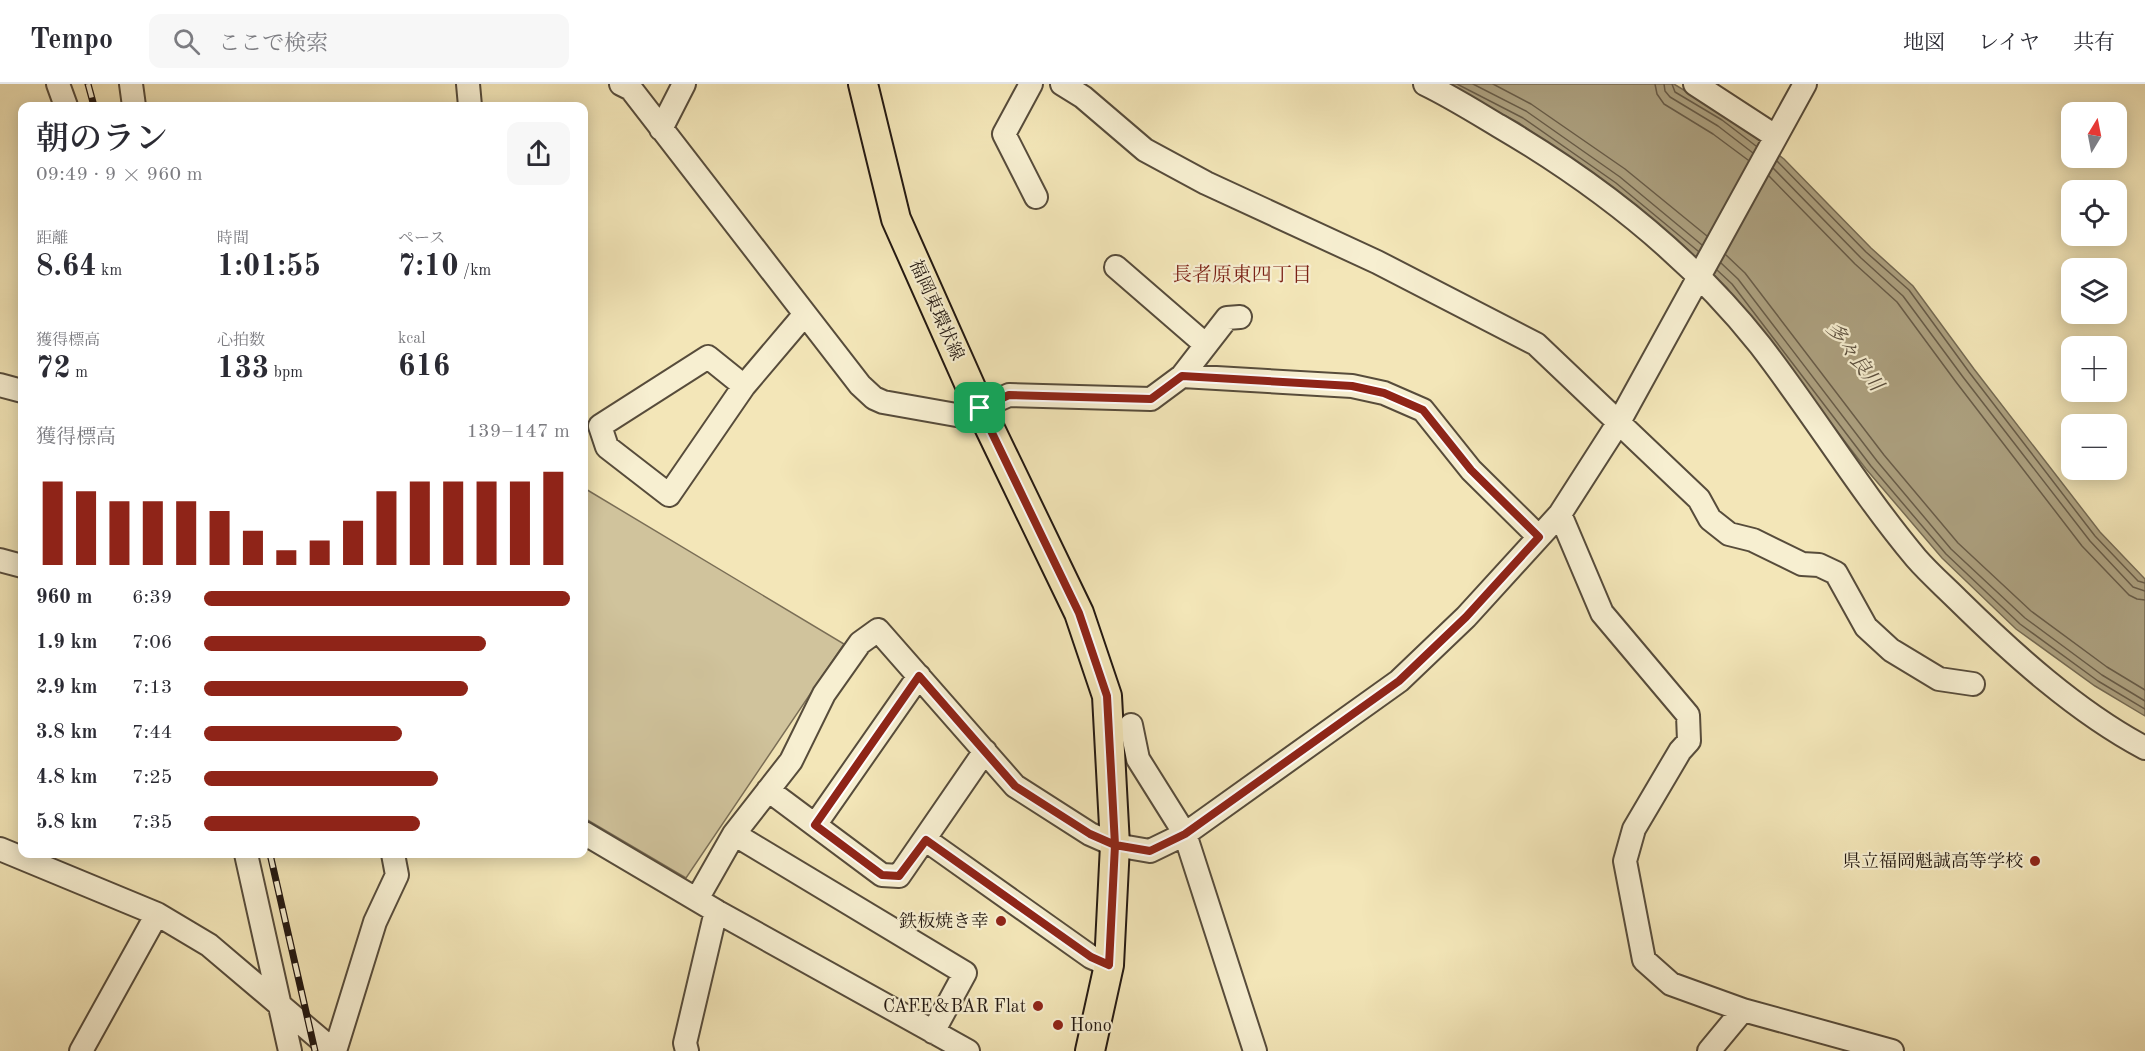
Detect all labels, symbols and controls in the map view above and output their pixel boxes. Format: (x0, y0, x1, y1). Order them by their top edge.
search box (149, 14, 569, 68)
icon: search (170, 25, 203, 58)
text: Tempo (30, 27, 113, 55)
text: ここで検索 (218, 33, 328, 55)
text: 地図 (1903, 33, 1945, 54)
text: レイヤ (1978, 33, 2040, 54)
text: 共有 (2073, 33, 2115, 54)
north arrow (2061, 102, 2127, 168)
map controls (2061, 102, 2127, 480)
button: share (507, 122, 570, 185)
text: 朝のラン (36, 124, 168, 157)
text: 09:49 · 9 × 960 m (36, 165, 203, 185)
button: locate (2061, 180, 2127, 246)
text: 距離 (36, 231, 68, 247)
text: 時間 (217, 231, 249, 247)
text: ペース (398, 231, 445, 247)
text: 8.64 (36, 252, 97, 282)
text: 1:01:55 (217, 252, 321, 282)
text: 7:10 (398, 252, 459, 282)
street label: 福岡東環状線 (906, 257, 968, 363)
button: layers (2061, 258, 2127, 324)
text: km (97, 263, 122, 279)
text: /km (459, 263, 491, 279)
district label: 長者原東四丁目 (1172, 264, 1312, 286)
water label: 多々良川 (1821, 318, 1888, 397)
text: kcal (398, 331, 426, 347)
text: 獲得標高 (36, 333, 100, 349)
text: 心拍数 (217, 333, 265, 349)
button: + (2061, 336, 2127, 402)
text: 616 (398, 352, 450, 382)
text: 72 (36, 354, 71, 384)
text: 133 (217, 354, 269, 384)
text: m (71, 365, 88, 381)
text: bpm (269, 365, 303, 381)
pin (954, 382, 1005, 433)
icon: arrive (963, 391, 996, 424)
button: − (2061, 414, 2127, 480)
text: 139–147 m (467, 422, 570, 442)
text: 獲得標高 (36, 428, 116, 448)
text: 960 m (36, 588, 92, 608)
text: 6:39 (132, 588, 172, 608)
text: 1.9 km (36, 633, 98, 653)
text: 7:06 (132, 633, 172, 653)
text: 2.9 km (36, 678, 98, 698)
text: 7:13 (132, 678, 172, 698)
text: 3.8 km (36, 723, 98, 743)
text: 7:44 (132, 723, 172, 743)
text: 4.8 km (36, 768, 98, 788)
text: 7:25 (132, 768, 172, 788)
text: 5.8 km (36, 813, 98, 833)
text: 7:35 (132, 813, 172, 833)
place label: 県立福岡魁誠高等学校 (1843, 851, 2023, 871)
marker: 県立福岡魁誠高等学校 (2028, 854, 2042, 868)
place label: 鉄板焼き幸 (899, 911, 989, 931)
marker: 鉄板焼き幸 (994, 914, 1008, 928)
place label: CAFE＆BAR Flat (883, 998, 1026, 1016)
marker: CAFE＆BAR Flat (1031, 999, 1045, 1013)
place label: Hono (1070, 1017, 1112, 1035)
marker: Hono (1051, 1018, 1065, 1032)

